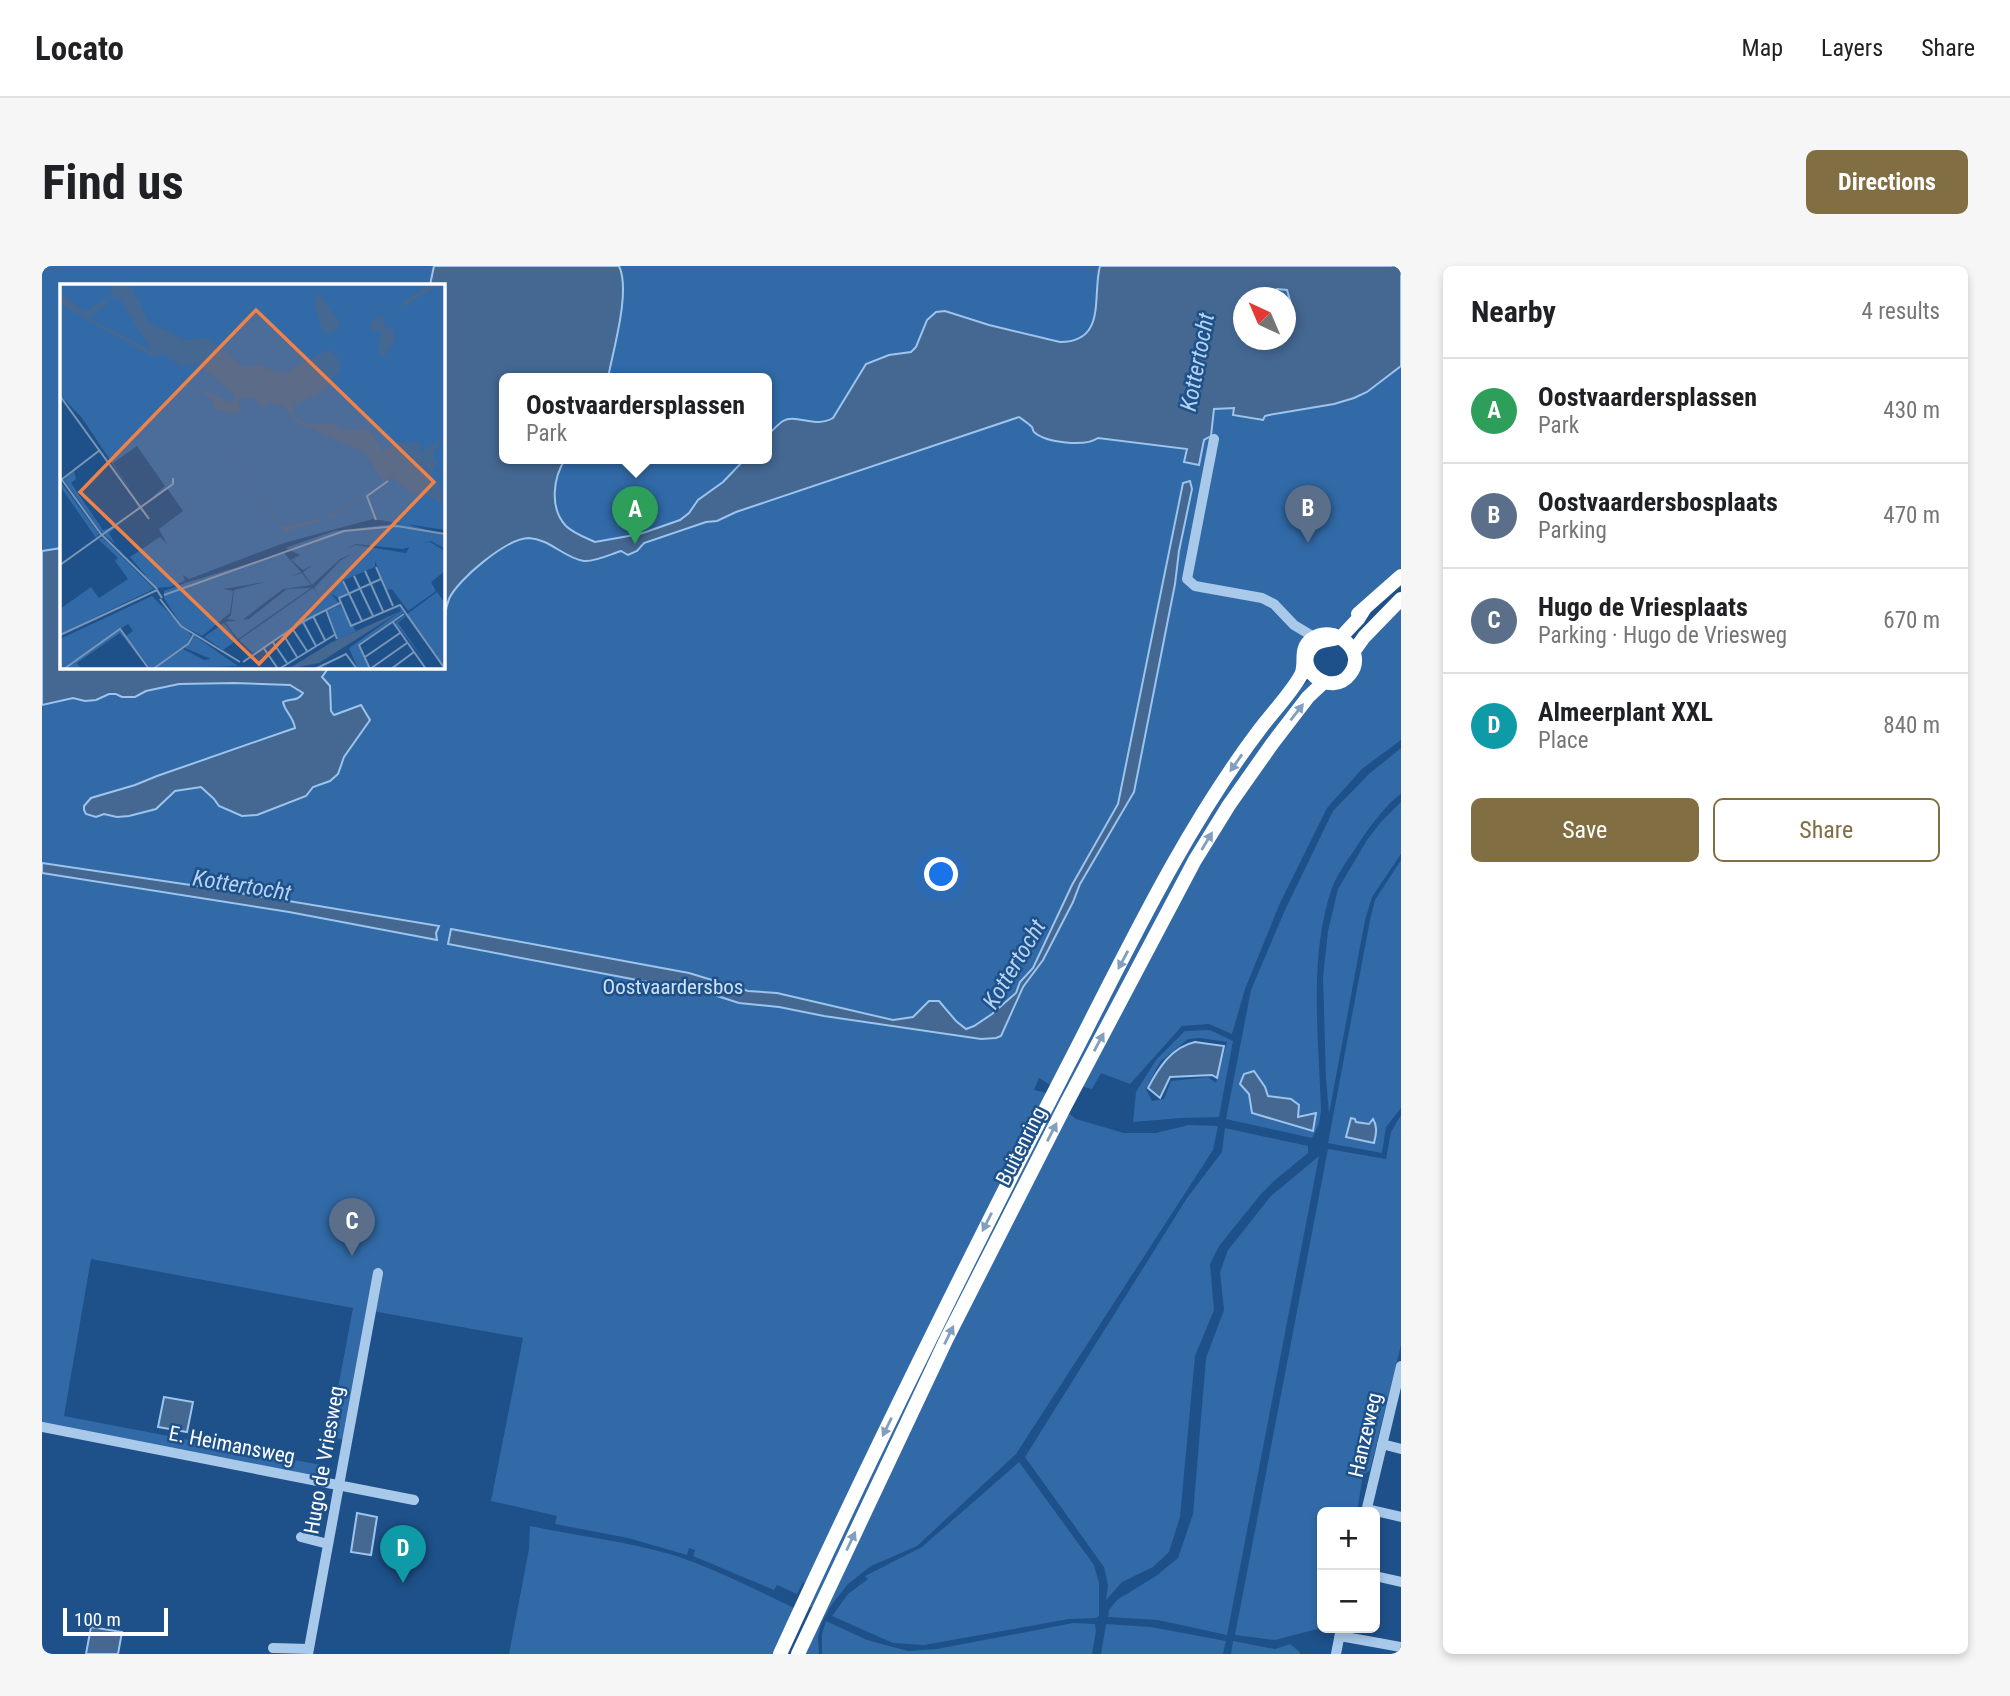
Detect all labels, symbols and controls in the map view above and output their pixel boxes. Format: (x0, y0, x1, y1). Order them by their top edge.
text: Locato (35, 29, 124, 68)
text: Map (1742, 34, 1783, 62)
text: Layers (1821, 34, 1883, 62)
text: Share (1921, 34, 1975, 62)
button: Directions (1806, 150, 1968, 214)
text: Find us (42, 154, 184, 211)
inset map (60, 284, 444, 668)
north arrow (1233, 287, 1296, 350)
text: Nearby (1471, 294, 1556, 329)
text: 4 results (1862, 298, 1940, 325)
water label: Kottertocht (1175, 310, 1220, 413)
popup (499, 373, 772, 464)
text: Oostvaardersplassen (1538, 382, 1757, 412)
text: Oostvaardersplassen (526, 390, 745, 420)
text: A (1487, 397, 1501, 424)
text: 430 m (1883, 397, 1940, 424)
text: Park (1538, 412, 1579, 439)
text: Park (526, 420, 567, 447)
pin: B (1285, 485, 1331, 543)
pin: A (612, 486, 658, 544)
text: Oostvaardersbosplaats (1538, 487, 1778, 517)
text: B (1488, 502, 1500, 529)
text: 470 m (1883, 502, 1940, 529)
text: Parking (1538, 517, 1607, 544)
text: Hugo de Vriesplaats (1538, 592, 1748, 622)
text: C (1487, 607, 1501, 634)
text: 670 m (1883, 607, 1940, 634)
text: Parking · Hugo de Vriesweg (1538, 622, 1787, 649)
text: Almeerplant XXL (1538, 697, 1713, 727)
one-way arrow (1289, 703, 1303, 721)
text: D (1488, 712, 1501, 739)
text: 840 m (1883, 712, 1940, 739)
text: Place (1538, 727, 1588, 754)
one-way arrow (1230, 753, 1243, 772)
button: Save (1471, 798, 1699, 862)
button: Share (1713, 798, 1940, 862)
one-way arrow (1200, 832, 1213, 851)
your location (924, 857, 958, 891)
water label: Kottertocht (191, 864, 293, 907)
water label: Kottertocht (977, 914, 1052, 1014)
one-way arrow (1117, 950, 1129, 970)
park label: Oostvaardersbos (603, 975, 743, 999)
one-way arrow (1093, 1032, 1105, 1052)
street label: Buitenring (991, 1103, 1051, 1189)
one-way arrow (1046, 1122, 1057, 1142)
pin: C (329, 1198, 375, 1256)
one-way arrow (982, 1213, 994, 1233)
one-way arrow (943, 1325, 954, 1345)
street label: Hugo de Vriesweg (299, 1384, 349, 1536)
street label: Hanzeweg (1344, 1390, 1386, 1480)
one-way arrow (882, 1417, 893, 1437)
street label: E. Heimansweg (167, 1421, 297, 1469)
map controls (1317, 1507, 1380, 1633)
button: + (1317, 1507, 1380, 1570)
pin: D (380, 1525, 426, 1583)
one-way arrow (845, 1531, 857, 1551)
button: − (1317, 1570, 1380, 1633)
scale bar (63, 1605, 168, 1637)
text: 100 m (74, 1608, 121, 1631)

